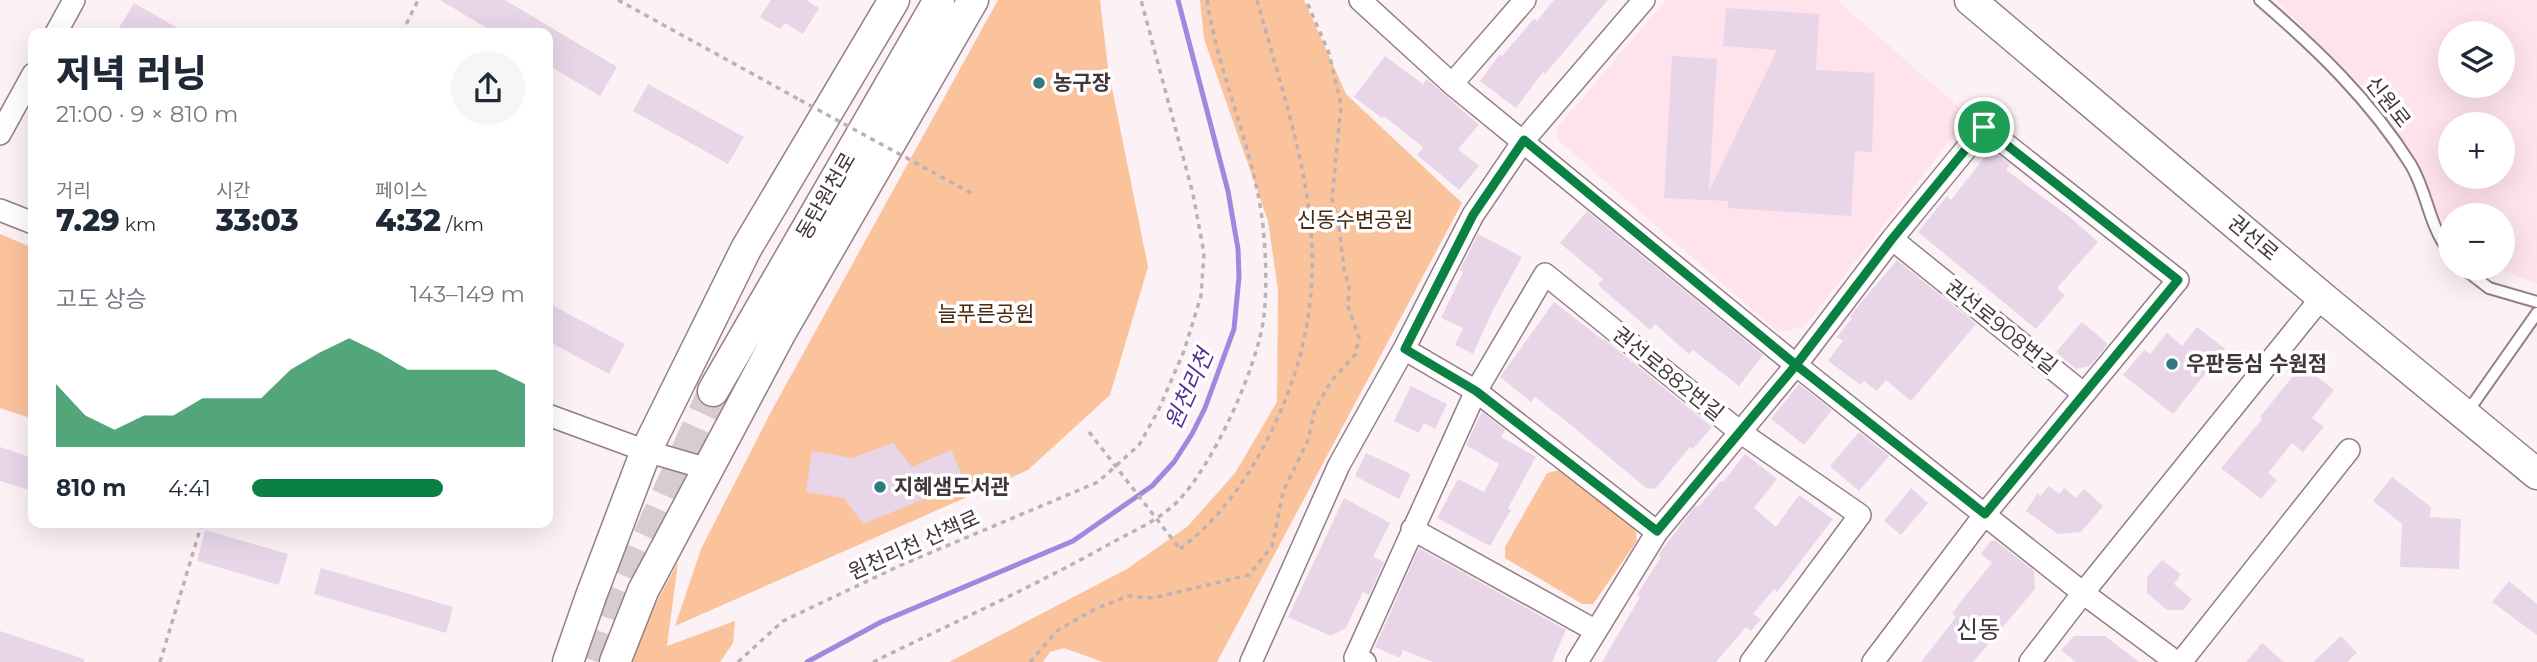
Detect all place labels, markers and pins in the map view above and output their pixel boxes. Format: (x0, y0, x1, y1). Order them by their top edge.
place label: 농구장 (1053, 70, 1111, 95)
marker: 농구장 (1031, 75, 1047, 91)
pin (1954, 97, 2014, 157)
place label: 우판등심 수원점 (2186, 351, 2327, 376)
marker: 우판등심 수원점 (2164, 356, 2180, 372)
place label: 지혜샘도서관 (894, 474, 1010, 499)
marker: 지혜샘도서관 (872, 479, 888, 495)

